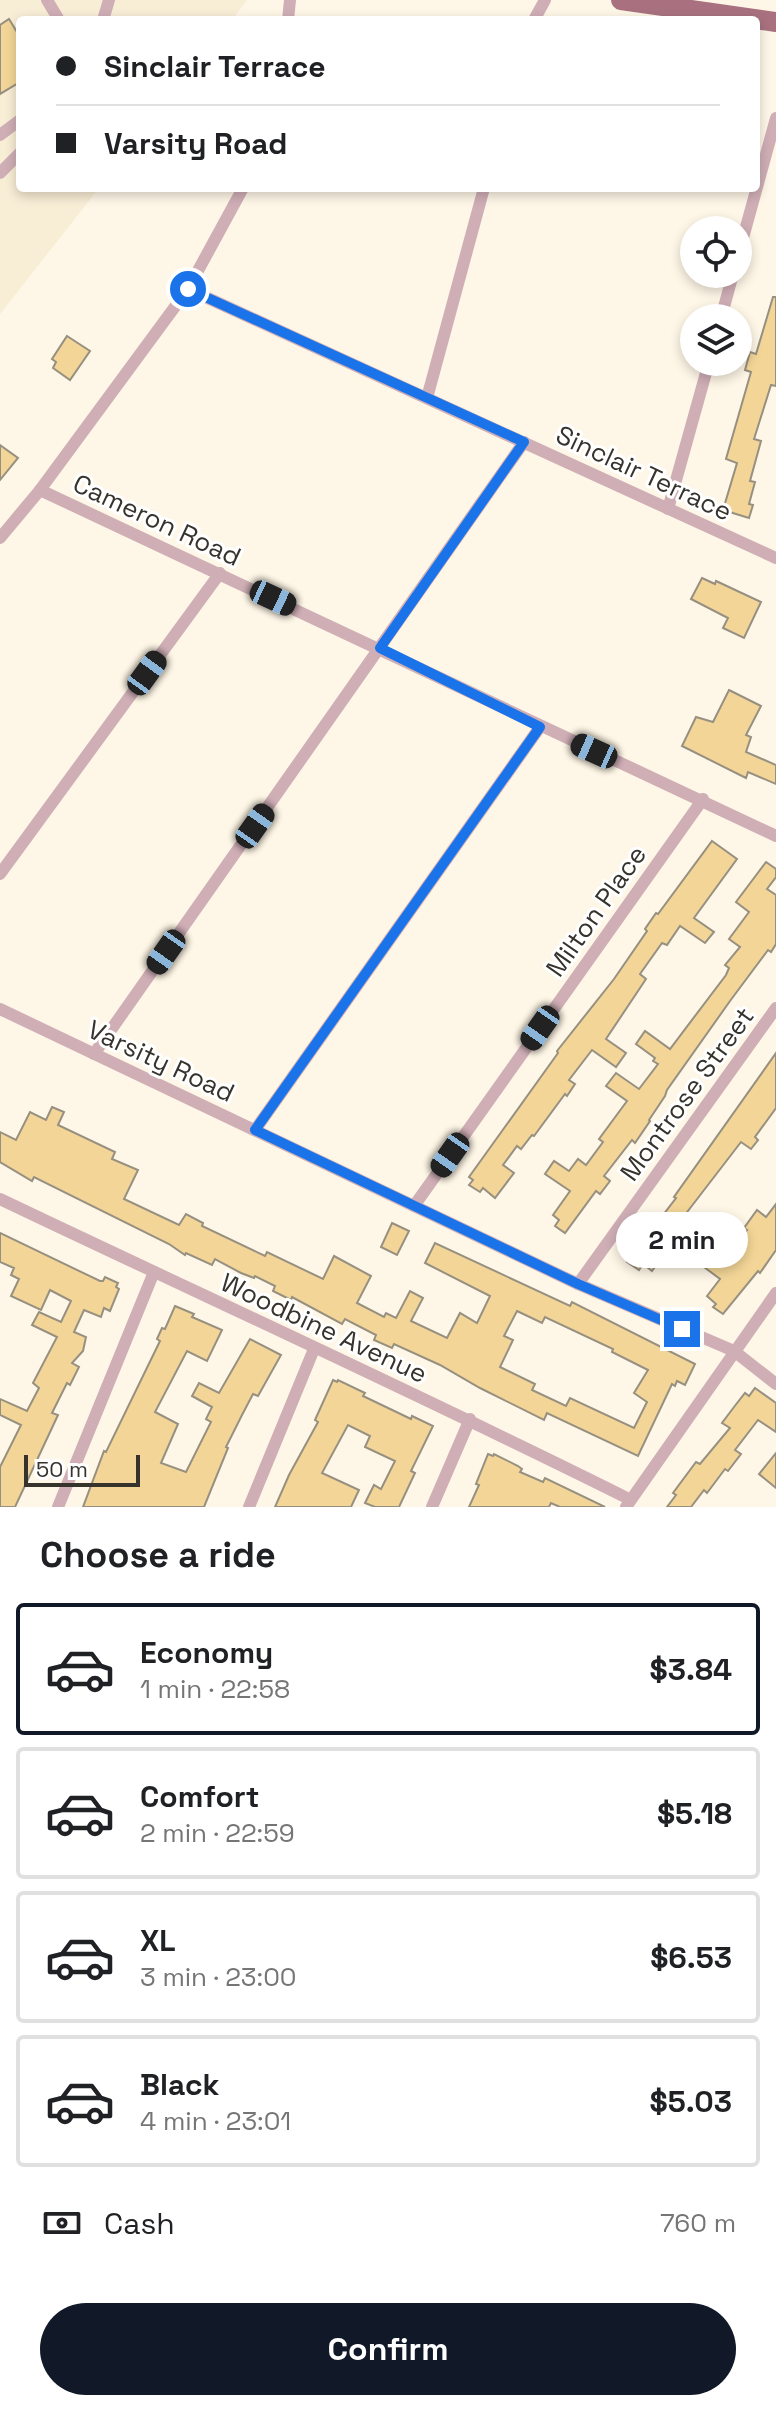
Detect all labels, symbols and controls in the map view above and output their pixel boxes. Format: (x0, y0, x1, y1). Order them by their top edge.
text: Sinclair Terrace (104, 47, 326, 86)
text: Varsity Road (104, 124, 287, 163)
map controls (680, 216, 752, 376)
button: locate (680, 216, 752, 288)
route start (170, 271, 206, 307)
button: layers (680, 304, 752, 376)
street label: Sinclair Terrace (551, 417, 737, 529)
street label: Cameron Road (68, 466, 246, 574)
car (246, 577, 300, 619)
car (123, 647, 171, 699)
car (567, 730, 621, 772)
car (231, 799, 279, 853)
street label: Milton Place (538, 839, 654, 983)
car (142, 925, 190, 979)
street label: Montrose Street (612, 1000, 762, 1188)
car (516, 1001, 564, 1055)
street label: Varsity Road (82, 1012, 240, 1110)
car (426, 1128, 474, 1182)
callout: 2 min (616, 1213, 748, 1269)
text: 2 min (648, 1223, 716, 1257)
street label: Woodbine Avenue (215, 1265, 433, 1391)
route end (664, 1311, 700, 1347)
scale bar (24, 1451, 140, 1487)
text: 50 m (36, 1455, 88, 1483)
text: Choose a ride (40, 1532, 276, 1578)
icon: car (44, 1633, 116, 1705)
text: Economy (140, 1633, 273, 1672)
text: $3.84 (650, 1650, 732, 1689)
text: 1 min · 22:58 (140, 1672, 290, 1706)
icon: car (44, 1777, 116, 1849)
text: Comfort (140, 1777, 259, 1816)
text: $5.18 (657, 1794, 732, 1833)
text: 2 min · 22:59 (140, 1816, 295, 1850)
icon: car (44, 1921, 116, 1993)
text: XL (140, 1921, 176, 1960)
text: $6.53 (650, 1938, 732, 1977)
text: 3 min · 23:00 (140, 1960, 296, 1994)
icon: car (44, 2065, 116, 2137)
text: Black (140, 2065, 219, 2104)
text: $5.03 (650, 2082, 732, 2121)
text: 4 min · 23:01 (140, 2104, 291, 2138)
icon: cash (40, 2201, 84, 2245)
text: Cash (104, 2204, 175, 2243)
text: 760 m (660, 2206, 736, 2240)
button: Confirm (40, 2303, 736, 2395)

